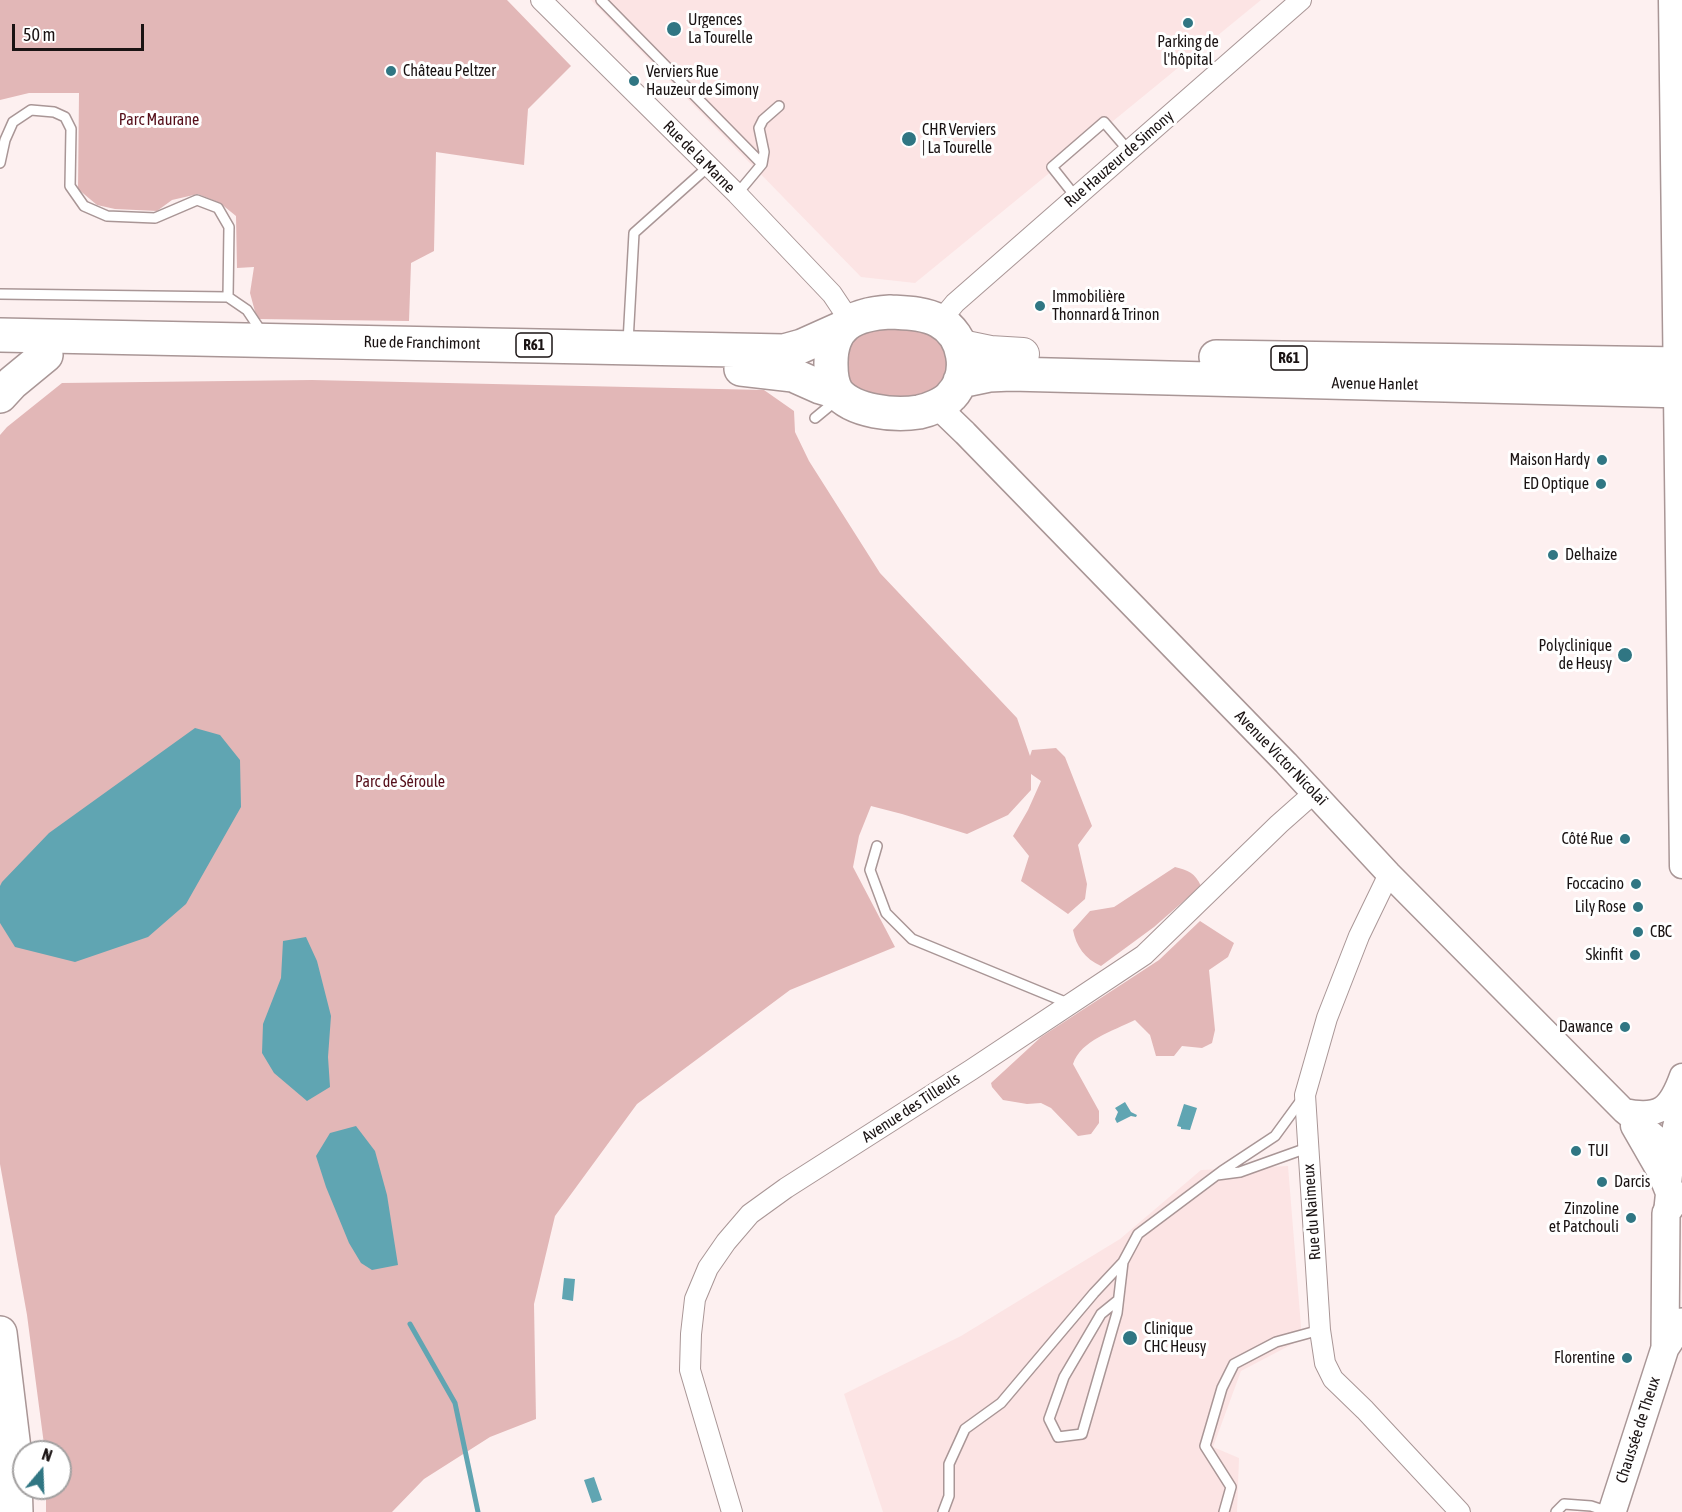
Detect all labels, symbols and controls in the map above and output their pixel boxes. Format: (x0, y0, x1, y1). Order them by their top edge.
place label: Urgences La Tourelle (688, 10, 753, 48)
scale bar (15, 12, 147, 50)
marker: Parking de l'hôpital (1181, 16, 1195, 30)
marker: Urgences La Tourelle (665, 20, 683, 38)
text: 50 m (23, 24, 55, 45)
place label: Parking de l'hôpital (1157, 32, 1219, 70)
place label: Château Peltzer (403, 61, 496, 81)
place label: Verviers Rue Hauzeur de Simony (646, 62, 759, 100)
marker: Château Peltzer (384, 64, 398, 78)
marker: Verviers Rue Hauzeur de Simony (627, 74, 641, 88)
street label: Rue Hauzeur de Simony (1061, 106, 1177, 212)
park label: Parc Maurane (119, 110, 199, 130)
street label: Rue de la Marne (659, 117, 739, 197)
place label: CHR Verviers | La Tourelle (922, 120, 996, 158)
marker: CHR Verviers | La Tourelle (900, 130, 918, 148)
place label: Immobilière Thonnard & Trinon (1052, 287, 1159, 325)
marker: Immobilière Thonnard & Trinon (1033, 299, 1047, 313)
street label: Rue de Franchimont (363, 332, 481, 354)
road number: R61 (516, 333, 552, 357)
road number: R61 (1271, 346, 1307, 370)
street label: Avenue Hanlet (1331, 374, 1419, 394)
place label: Maison Hardy (1509, 450, 1590, 470)
marker: Maison Hardy (1595, 453, 1609, 467)
place label: ED Optique (1523, 474, 1589, 494)
marker: ED Optique (1594, 477, 1608, 491)
place label: Delhaize (1565, 545, 1617, 565)
marker: Delhaize (1546, 548, 1560, 562)
place label: Polyclinique de Heusy (1538, 636, 1612, 674)
marker: Polyclinique de Heusy (1616, 646, 1634, 664)
street label: Avenue Victor Nicolaï (1231, 706, 1331, 810)
park label: Parc de Séroule (355, 772, 445, 792)
place label: Côté Rue (1561, 829, 1613, 849)
marker: Côté Rue (1618, 832, 1632, 846)
place label: Foccacino (1566, 874, 1624, 894)
marker: Foccacino (1629, 877, 1643, 891)
place label: Lily Rose (1575, 897, 1626, 917)
marker: Lily Rose (1631, 900, 1645, 914)
place label: CBC (1650, 922, 1672, 942)
marker: CBC (1631, 925, 1645, 939)
place label: Skinfit (1586, 945, 1623, 965)
marker: Skinfit (1628, 948, 1642, 962)
place label: Dawance (1559, 1017, 1613, 1037)
marker: Dawance (1618, 1020, 1632, 1034)
street label: Avenue des Tilleuls (858, 1069, 964, 1147)
place label: TUI (1588, 1141, 1609, 1161)
marker: TUI (1569, 1144, 1583, 1158)
street label: Rue du Naimeux (1299, 1163, 1325, 1261)
place label: Darcis (1614, 1172, 1650, 1192)
marker: Darcis (1595, 1175, 1609, 1189)
place label: Zinzoline et Patchouli (1549, 1199, 1619, 1237)
marker: Zinzoline et Patchouli (1624, 1211, 1638, 1225)
place label: Clinique CHC Heusy (1144, 1319, 1206, 1357)
marker: Clinique CHC Heusy (1121, 1329, 1139, 1347)
place label: Florentine (1554, 1348, 1615, 1368)
marker: Florentine (1620, 1351, 1634, 1365)
street label: Chaussée de Theux (1612, 1374, 1664, 1486)
north arrow (12, 1440, 72, 1500)
text: N (40, 1445, 55, 1465)

